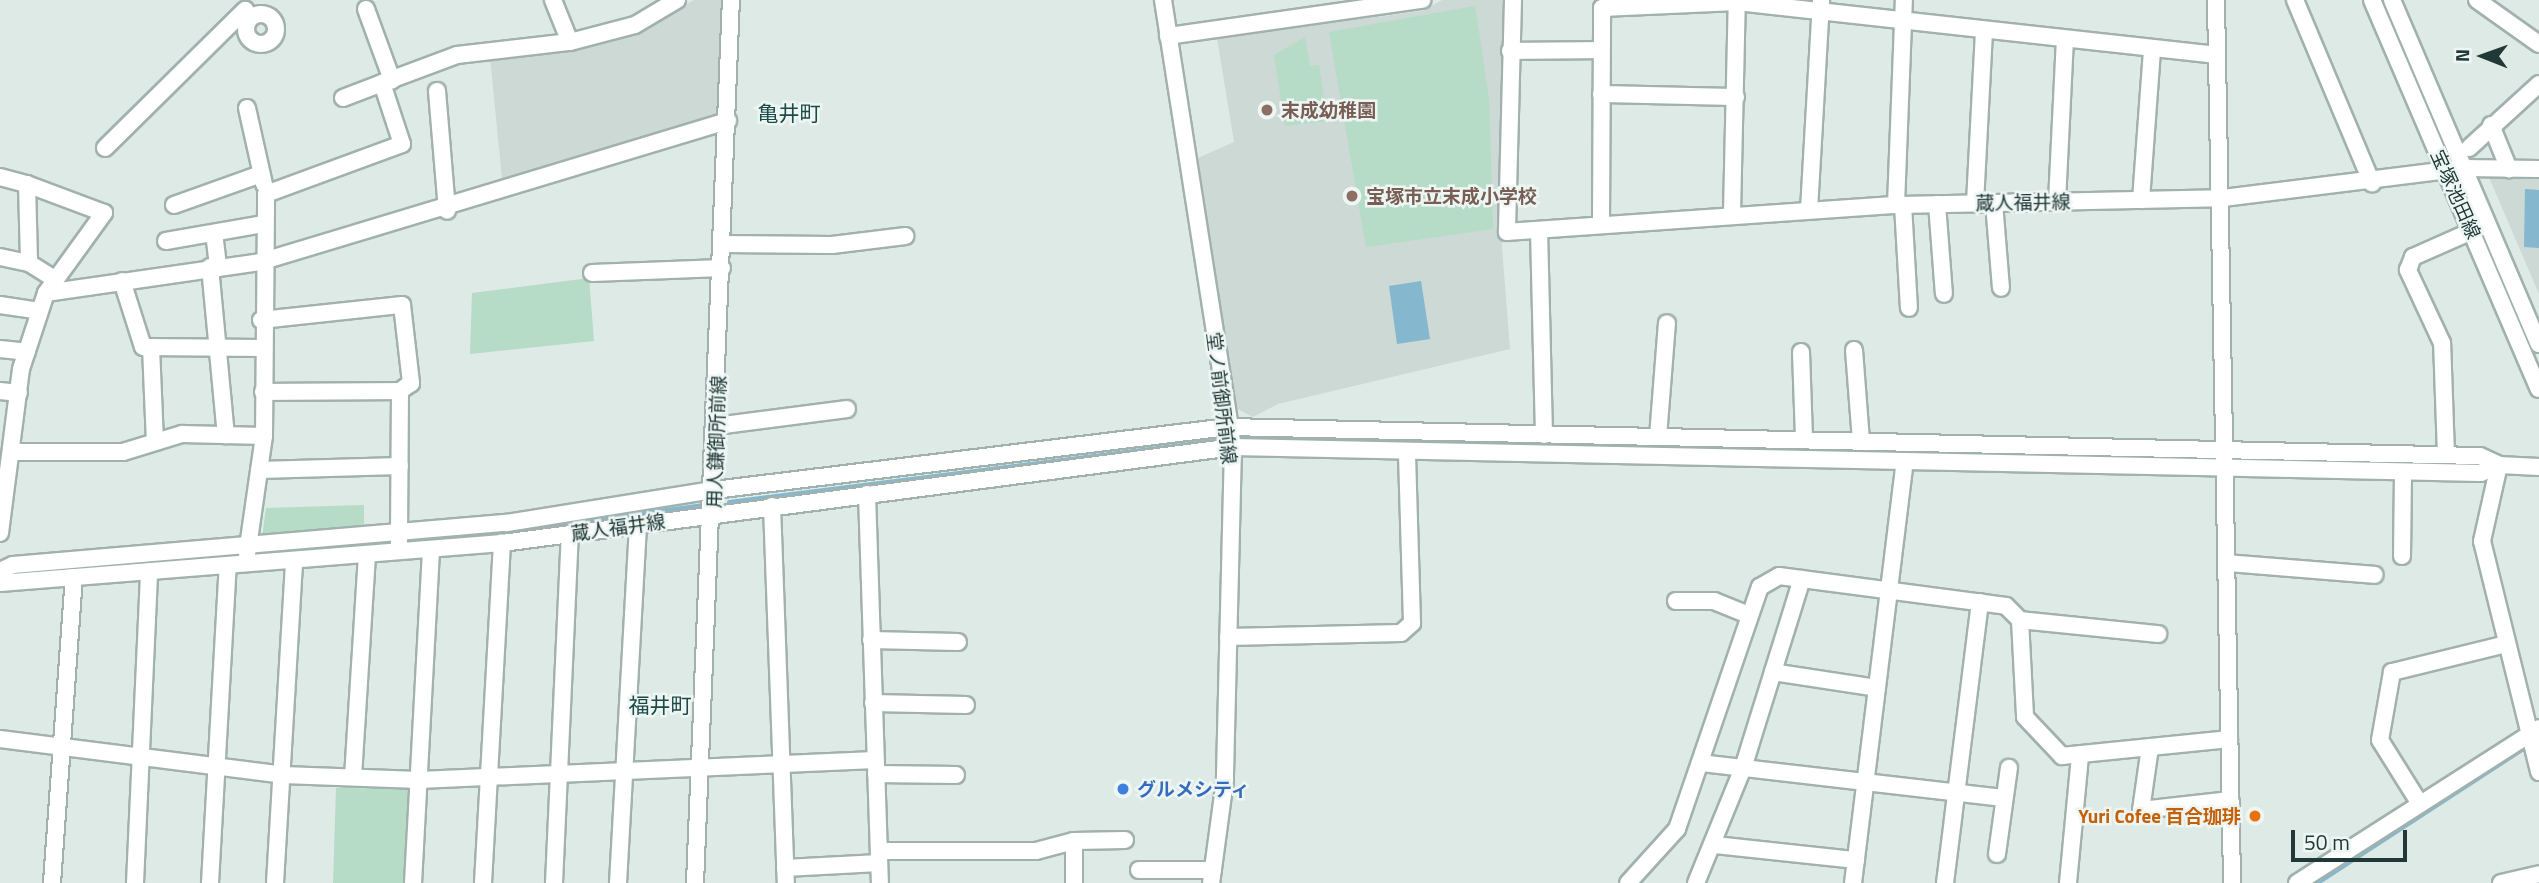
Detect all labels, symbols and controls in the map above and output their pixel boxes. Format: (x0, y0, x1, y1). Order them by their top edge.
north arrow (2448, 21, 2518, 91)
text: N (2447, 49, 2476, 62)
place label: 末成幼稚園 (1281, 99, 1376, 121)
district label: 亀井町 (758, 100, 820, 126)
marker: 末成幼稚園 (1259, 102, 1275, 118)
street label: 宝塚池田線 (2426, 146, 2486, 242)
place label: 宝塚市立末成小学校 (1366, 185, 1537, 207)
marker: 宝塚市立末成小学校 (1344, 188, 1360, 204)
street label: 蔵人福井線 (1975, 190, 2071, 214)
street label: 堂ノ前御所前線 (1203, 331, 1241, 465)
street label: 用人鎌御所前線 (702, 375, 730, 509)
street label: 蔵人福井線 (569, 509, 667, 545)
district label: 福井町 (629, 692, 691, 718)
place label: グルメシティ (1137, 778, 1251, 800)
marker: グルメシティ (1115, 781, 1131, 797)
place label: Yuri Cofee 百合珈琲 (2078, 805, 2241, 827)
marker: Yuri Cofee 百合珈琲 (2247, 808, 2263, 824)
scale bar (2294, 816, 2410, 860)
text: 50 m (2304, 826, 2350, 858)

